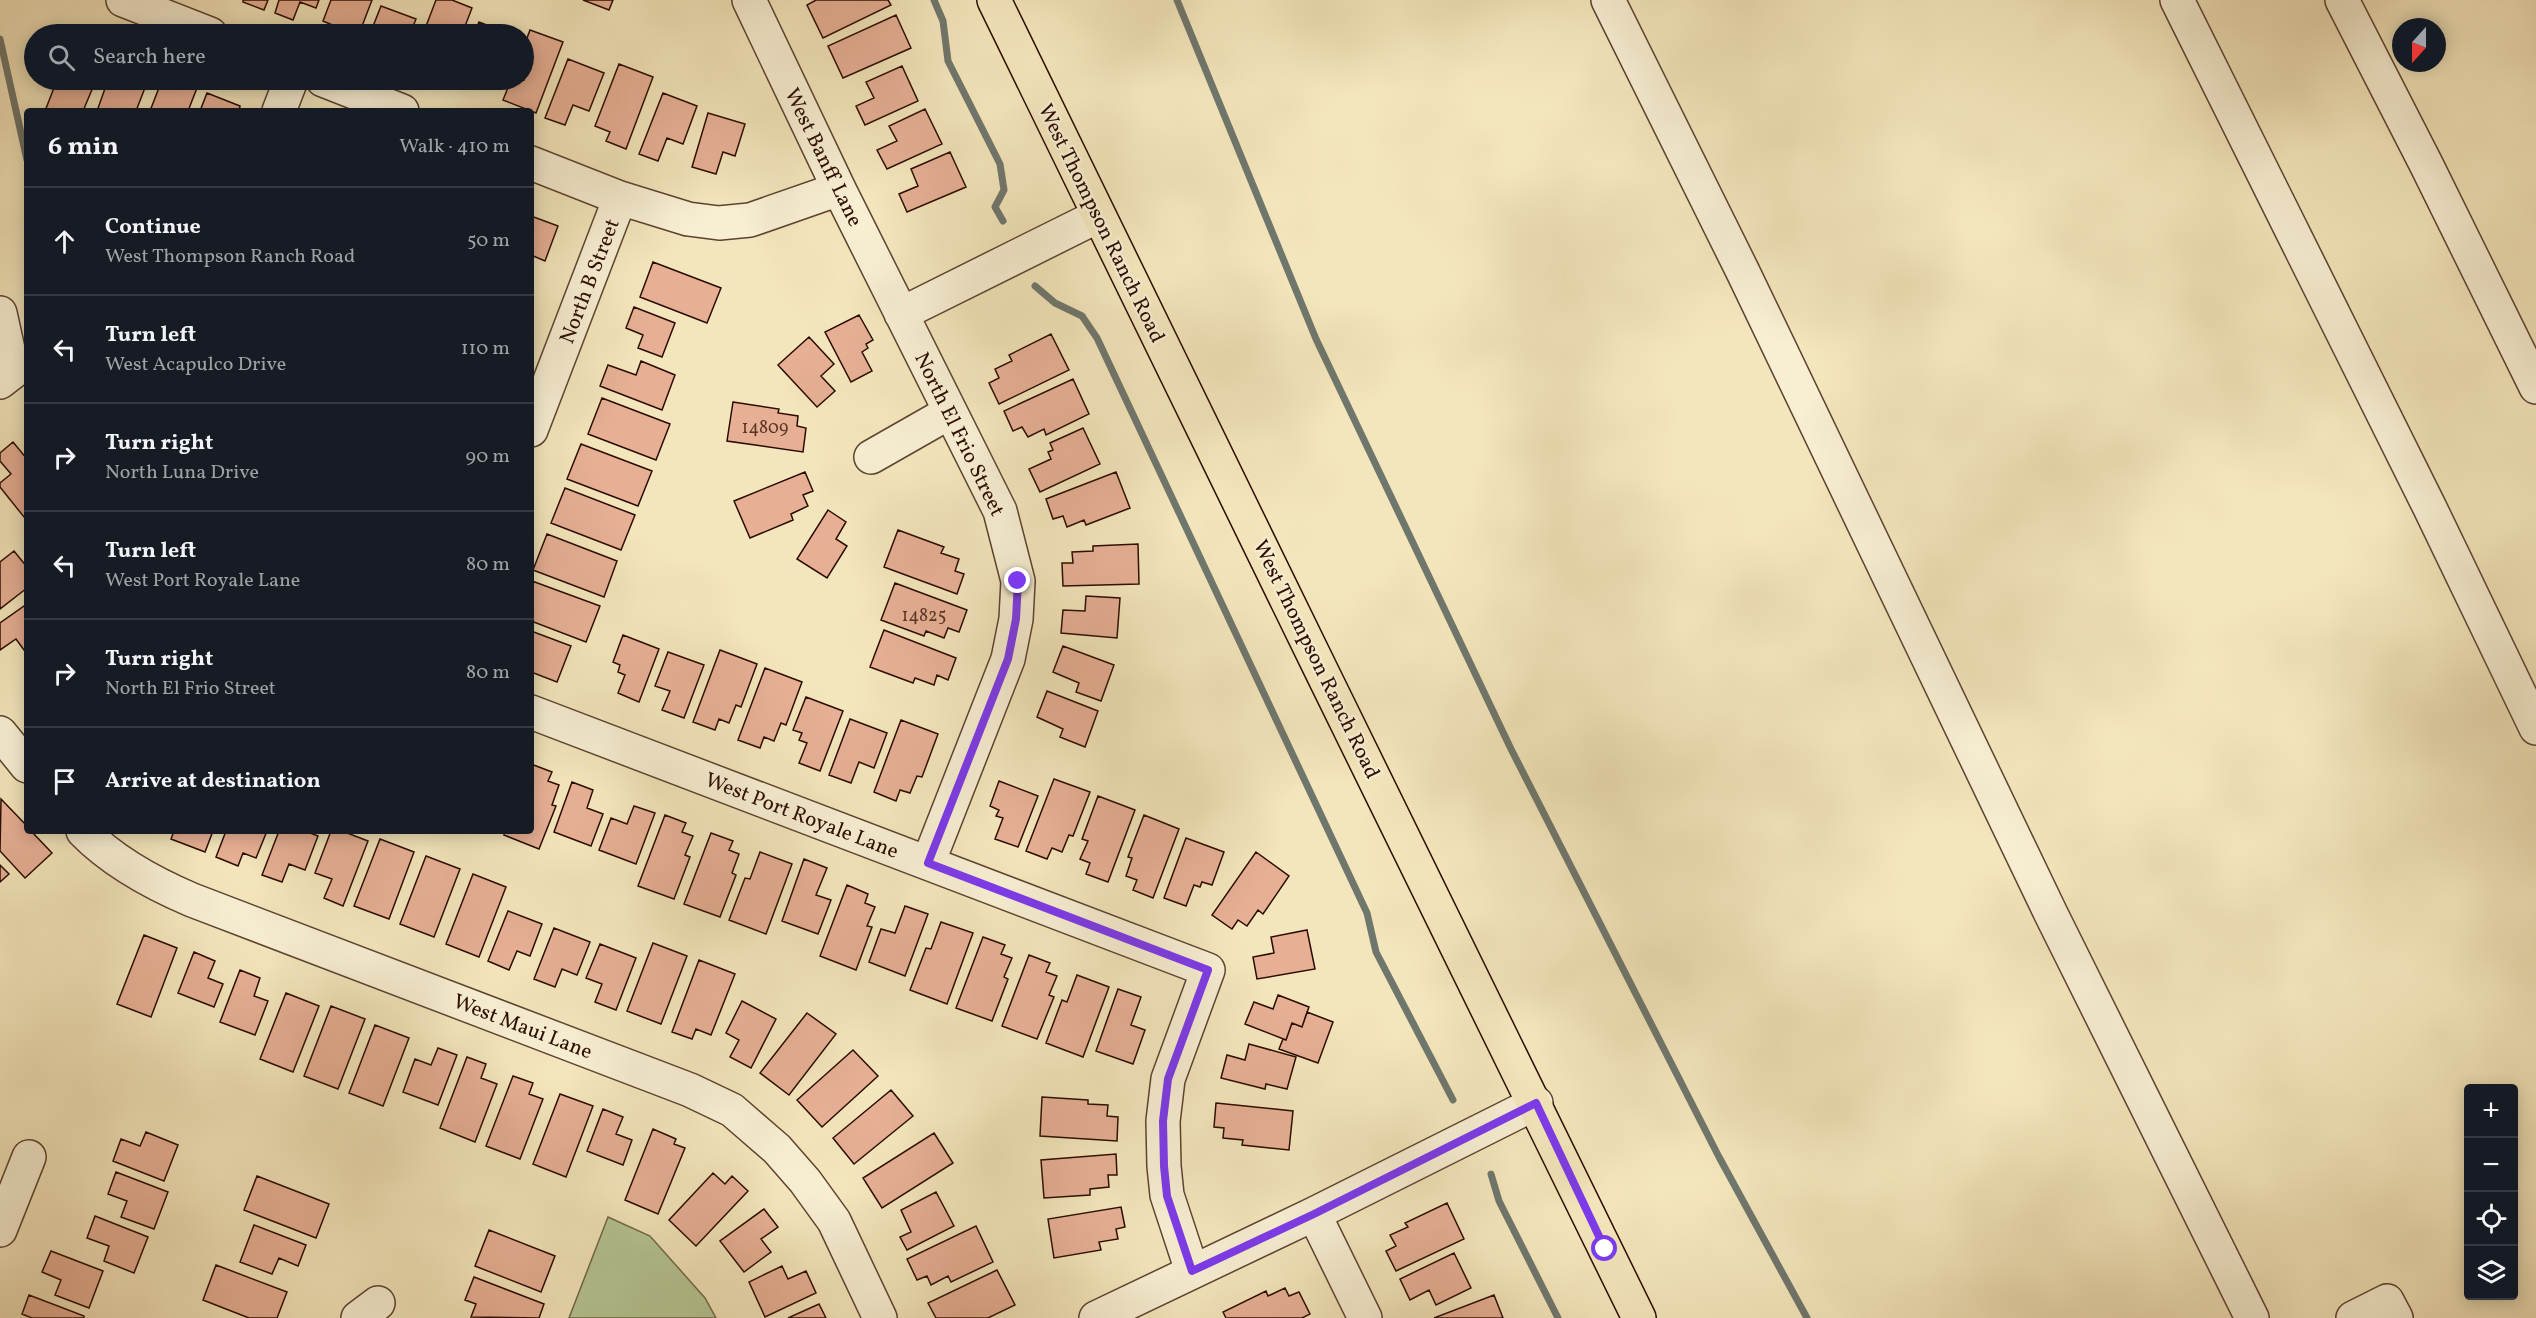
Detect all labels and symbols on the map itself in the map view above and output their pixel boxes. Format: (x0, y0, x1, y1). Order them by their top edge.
north arrow (2392, 18, 2446, 72)
street label: West Banff Lane (777, 83, 869, 232)
street label: West Thompson Ranch Road (1030, 99, 1171, 348)
street label: North B Street (553, 215, 628, 348)
street label: North El Frio Street (906, 348, 1011, 522)
house number: 14809 (742, 416, 788, 441)
street label: West Thompson Ranch Road (1245, 535, 1386, 784)
route end (1004, 567, 1030, 593)
house number: 14825 (902, 604, 946, 629)
street label: West Port Royale Lane (701, 766, 902, 867)
street label: West Maui Lane (449, 988, 596, 1067)
route start (1591, 1235, 1617, 1261)

